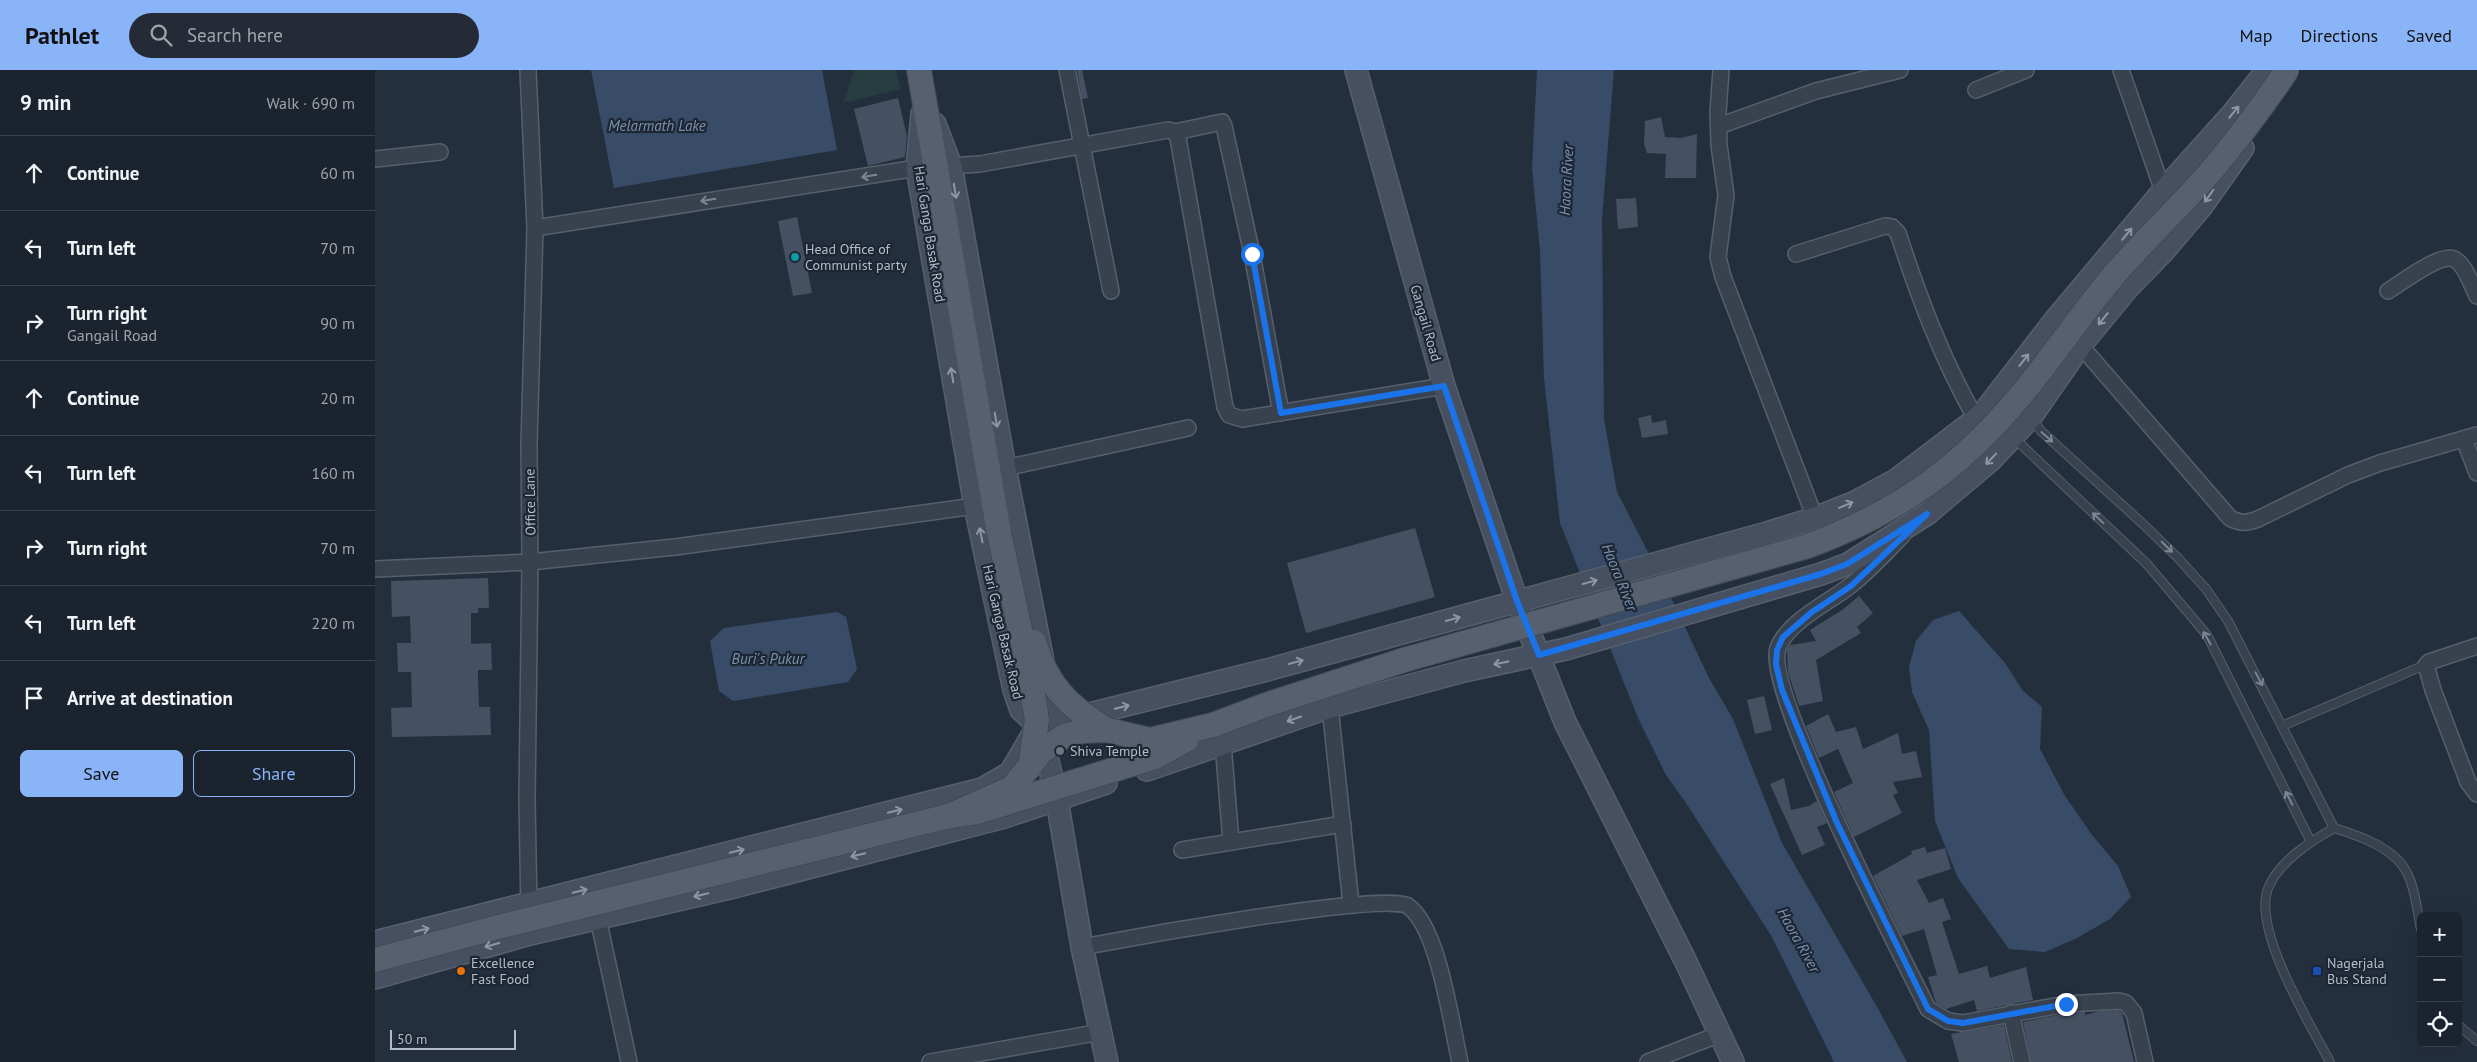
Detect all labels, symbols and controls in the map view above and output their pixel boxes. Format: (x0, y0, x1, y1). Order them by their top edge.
search box (129, 13, 479, 58)
text: Pathlet (25, 20, 99, 51)
icon: search (147, 21, 175, 49)
text: Search here (187, 23, 283, 47)
text: Map (2240, 24, 2272, 47)
text: Directions (2300, 24, 2378, 47)
text: Saved (2406, 24, 2452, 47)
text: 9 min (20, 89, 71, 116)
text: Walk · 690 m (266, 93, 355, 113)
one-way arrow (2228, 106, 2239, 119)
water label: Melarmath Lake (608, 116, 706, 135)
water label: Haora River (1555, 143, 1577, 216)
icon: ahead (20, 159, 48, 187)
text: Continue (67, 161, 139, 185)
text: 60 m (320, 163, 355, 183)
street label: Hari Ganga Basak Road (910, 165, 950, 303)
one-way arrow (861, 171, 877, 181)
one-way arrow (951, 182, 961, 198)
one-way arrow (2204, 189, 2214, 203)
one-way arrow (701, 195, 717, 205)
one-way arrow (2122, 228, 2133, 241)
icon: left (20, 234, 48, 262)
text: Turn left (67, 236, 136, 260)
text: 70 m (320, 238, 355, 258)
place label: Head Office of Communist party (805, 240, 908, 274)
route start (1241, 243, 1264, 266)
marker: Head Office of Communist party (789, 251, 801, 263)
street label: Gangail Road (1406, 283, 1446, 363)
text: Turn right (67, 301, 147, 325)
icon: right (20, 309, 48, 337)
one-way arrow (2097, 312, 2108, 325)
text: 90 m (320, 313, 355, 333)
text: Gangail Road (67, 325, 157, 345)
one-way arrow (2019, 354, 2030, 367)
one-way arrow (947, 367, 957, 383)
icon: ahead (20, 384, 48, 412)
text: Continue (67, 386, 139, 410)
text: 20 m (320, 388, 355, 408)
one-way arrow (992, 411, 1002, 427)
one-way arrow (2041, 431, 2054, 443)
one-way arrow (1985, 453, 1997, 466)
icon: left (20, 459, 48, 487)
text: Turn left (67, 461, 136, 485)
text: 160 m (312, 463, 355, 483)
street label: Office Lane (520, 468, 540, 536)
one-way arrow (1839, 500, 1854, 509)
one-way arrow (2092, 512, 2105, 524)
one-way arrow (976, 527, 985, 543)
icon: right (20, 534, 48, 562)
text: Turn right (67, 536, 147, 560)
text: 70 m (320, 538, 355, 558)
water label: Haora River (1598, 541, 1643, 614)
one-way arrow (2161, 541, 2173, 553)
street label: Hari Ganga Basak Road (979, 563, 1027, 701)
one-way arrow (1581, 576, 1597, 586)
icon: left (20, 609, 48, 637)
text: Turn left (67, 611, 136, 635)
text: 220 m (312, 613, 355, 633)
one-way arrow (1444, 614, 1460, 623)
one-way arrow (2202, 631, 2212, 645)
water label: Buri's Pukur (732, 649, 805, 668)
one-way arrow (1288, 657, 1304, 667)
one-way arrow (1494, 659, 1510, 668)
one-way arrow (2254, 672, 2264, 687)
icon: arrive (20, 684, 48, 712)
text: Arrive at destination (67, 686, 233, 710)
one-way arrow (1113, 702, 1129, 711)
one-way arrow (1286, 715, 1302, 725)
place label: Shiva Temple (1070, 742, 1149, 760)
marker: Shiva Temple (1054, 745, 1066, 757)
button: Save (20, 750, 183, 797)
button: Share (193, 750, 355, 797)
one-way arrow (2284, 791, 2294, 806)
one-way arrow (887, 806, 903, 815)
one-way arrow (729, 846, 745, 855)
one-way arrow (851, 851, 867, 860)
one-way arrow (572, 886, 588, 895)
one-way arrow (693, 891, 709, 900)
water label: Haora River (1773, 904, 1825, 977)
map controls (2417, 912, 2462, 1047)
button: + (2417, 912, 2462, 957)
one-way arrow (414, 925, 430, 934)
one-way arrow (484, 940, 500, 950)
place label: Excellence Fast Food (471, 954, 535, 988)
place label: Nagerjala Bus Stand (2327, 954, 2387, 988)
button: − (2417, 957, 2462, 1002)
marker: Excellence Fast Food (455, 965, 467, 977)
marker: Nagerjala Bus Stand (2311, 965, 2323, 977)
route end (2055, 993, 2078, 1016)
button: locate (2417, 1002, 2462, 1047)
scale bar (390, 1027, 516, 1050)
text: 50 m (397, 1030, 427, 1048)

